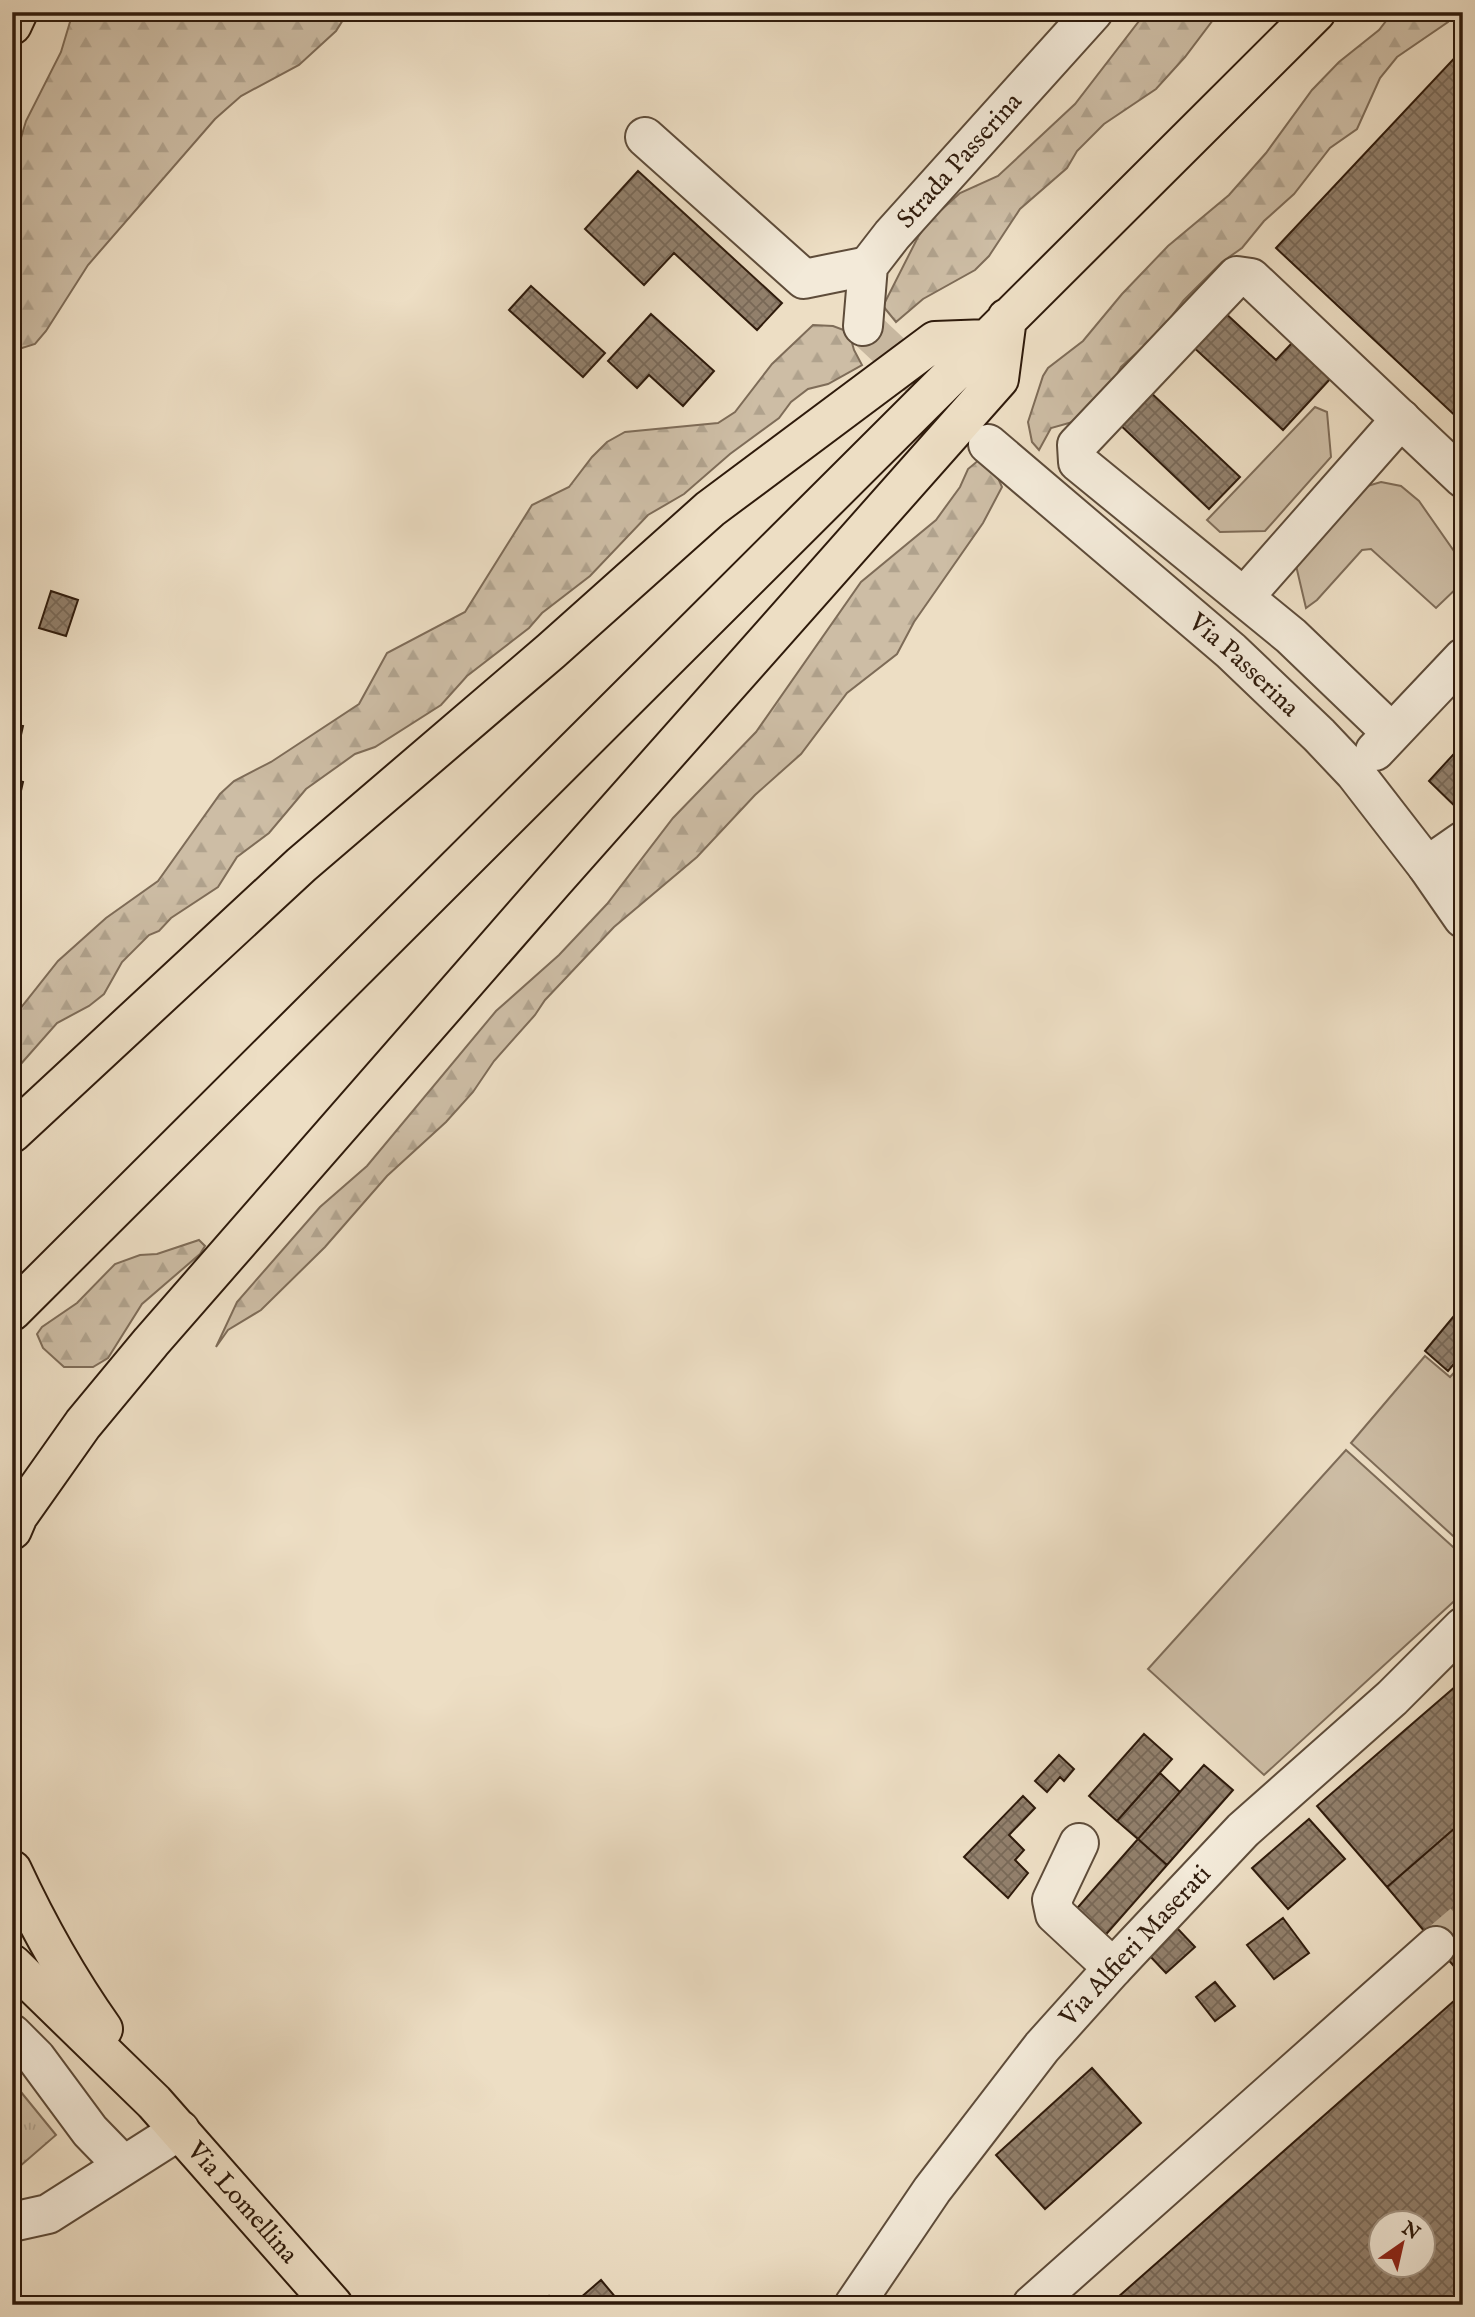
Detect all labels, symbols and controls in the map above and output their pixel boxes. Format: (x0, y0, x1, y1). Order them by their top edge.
street label: Strada Passerina (890, 85, 1030, 235)
street label: Via Passerina (1181, 605, 1307, 724)
street label: Via Alfieri Maserati (1051, 1858, 1218, 2034)
street label: Via Lomellina (179, 2134, 306, 2271)
north arrow (1366, 2208, 1436, 2278)
text: N (1396, 2216, 1424, 2246)

